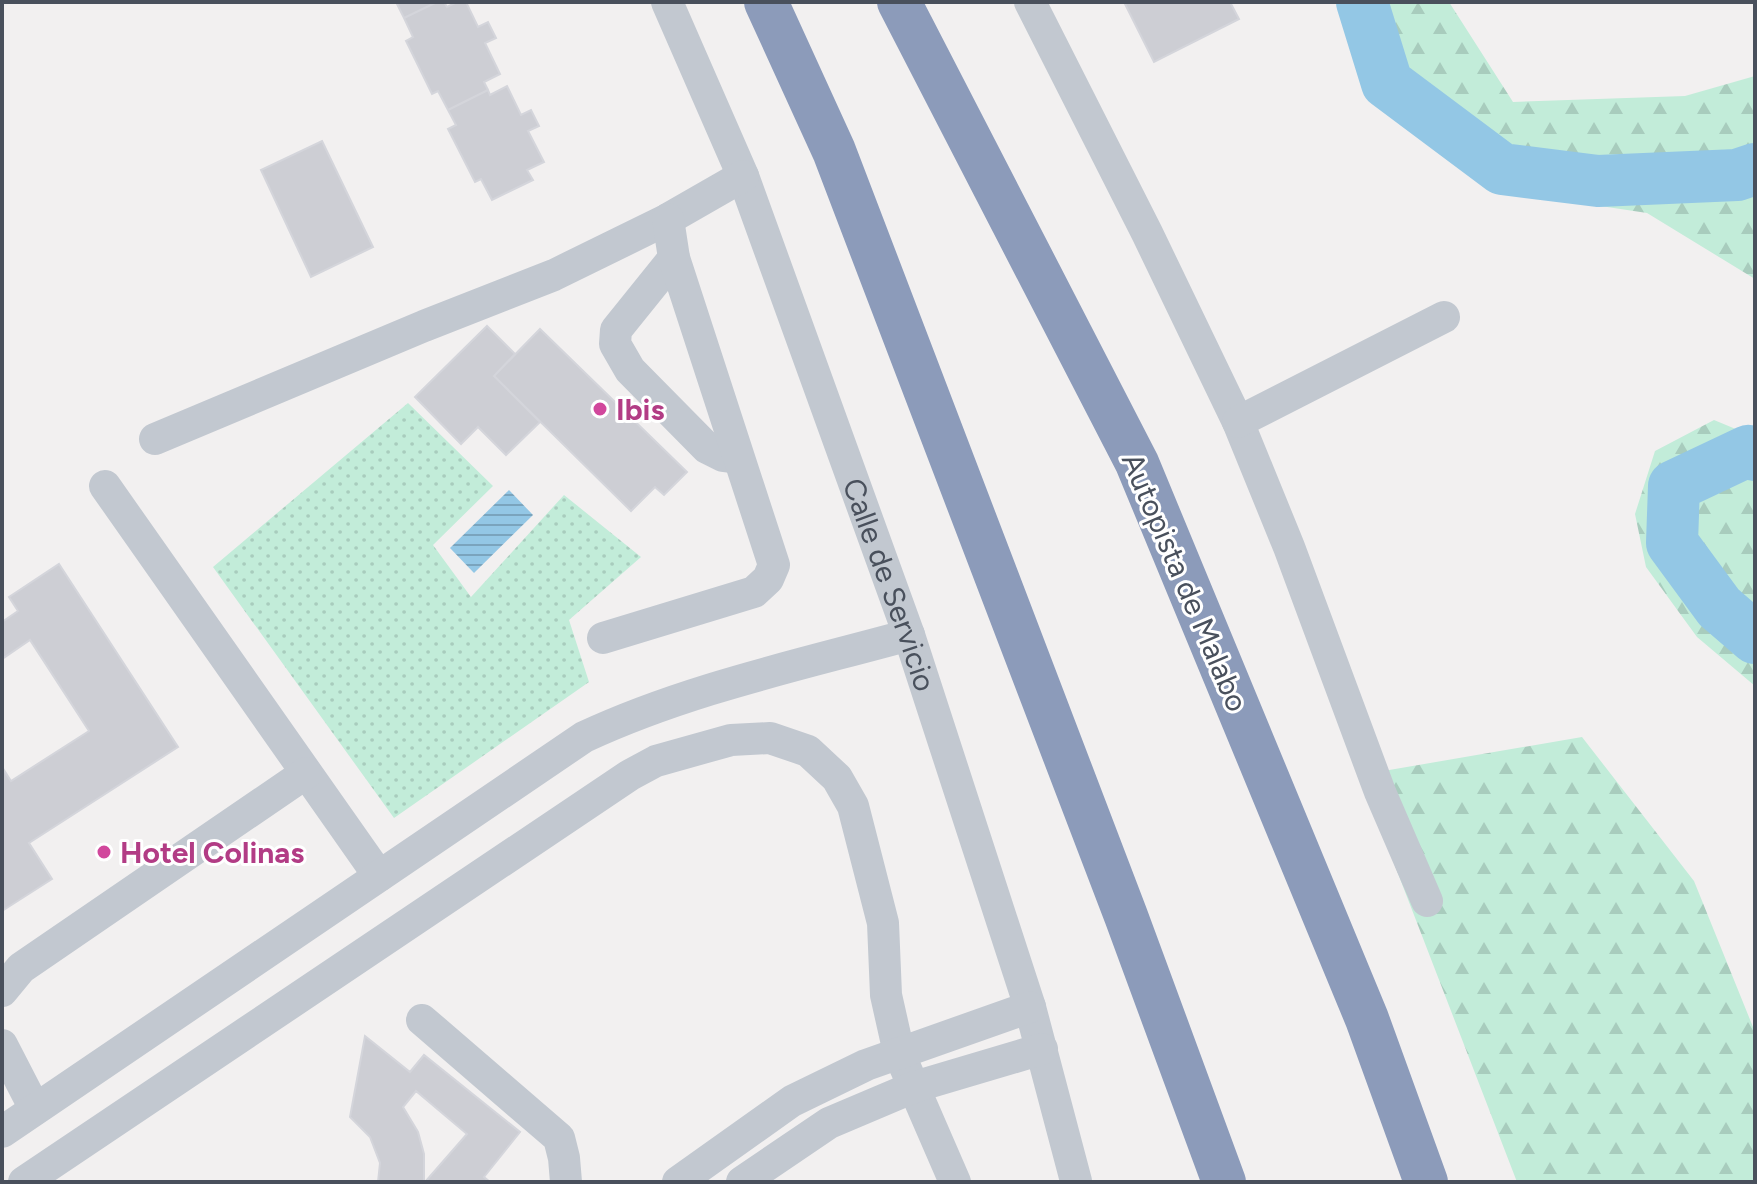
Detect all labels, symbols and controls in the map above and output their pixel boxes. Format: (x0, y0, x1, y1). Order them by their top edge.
place label: Ibis (616, 391, 664, 428)
marker: Ibis (591, 400, 609, 418)
street label: Autopista de Malabo (1114, 447, 1256, 717)
street label: Calle de Servicio (835, 473, 944, 696)
place label: Hotel Colinas (120, 834, 304, 871)
marker: Hotel Colinas (95, 843, 113, 861)

